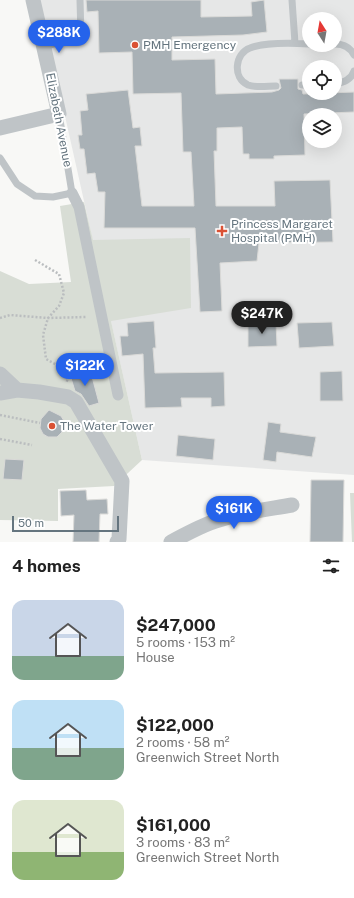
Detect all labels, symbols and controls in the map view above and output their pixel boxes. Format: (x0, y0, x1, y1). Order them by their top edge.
north arrow (302, 12, 342, 52)
map controls (302, 12, 342, 148)
pin: $288K (31, 20, 87, 54)
text: $288K (37, 25, 81, 40)
place label: PMH Emergency (143, 38, 237, 52)
marker: PMH Emergency (130, 40, 140, 50)
button: locate (302, 60, 342, 100)
street label: Elizabeth Avenue (43, 72, 75, 168)
button: layers (302, 108, 342, 148)
place label: Princess Margaret Hospital (PMH) (231, 217, 333, 245)
marker: Princess Margaret Hospital (PMH) (216, 225, 228, 237)
pin: $247K (234, 301, 290, 335)
text: $247K (240, 306, 284, 321)
pin: $122K (57, 353, 113, 387)
text: $122K (65, 358, 105, 373)
place label: The Water Tower (60, 419, 154, 433)
marker: The Water Tower (47, 421, 57, 431)
pin: $161K (206, 496, 262, 530)
text: $161K (215, 501, 253, 516)
scale bar (12, 514, 119, 533)
text: 50 m (18, 517, 44, 529)
icon: filters (320, 555, 342, 577)
text: 4 homes (12, 556, 81, 576)
text: $247,000 (136, 615, 216, 635)
icon: home (44, 616, 92, 664)
text: 5 rooms · 153 m² (136, 635, 235, 650)
text: House (136, 650, 175, 665)
text: $122,000 (136, 715, 214, 735)
icon: home (44, 716, 92, 764)
text: 2 rooms · 58 m² (136, 735, 229, 750)
text: Greenwich Street North (136, 750, 279, 765)
text: $161,000 (136, 815, 211, 835)
icon: home (44, 816, 92, 864)
text: 3 rooms · 83 m² (136, 835, 230, 850)
text: Greenwich Street North (136, 850, 279, 865)

